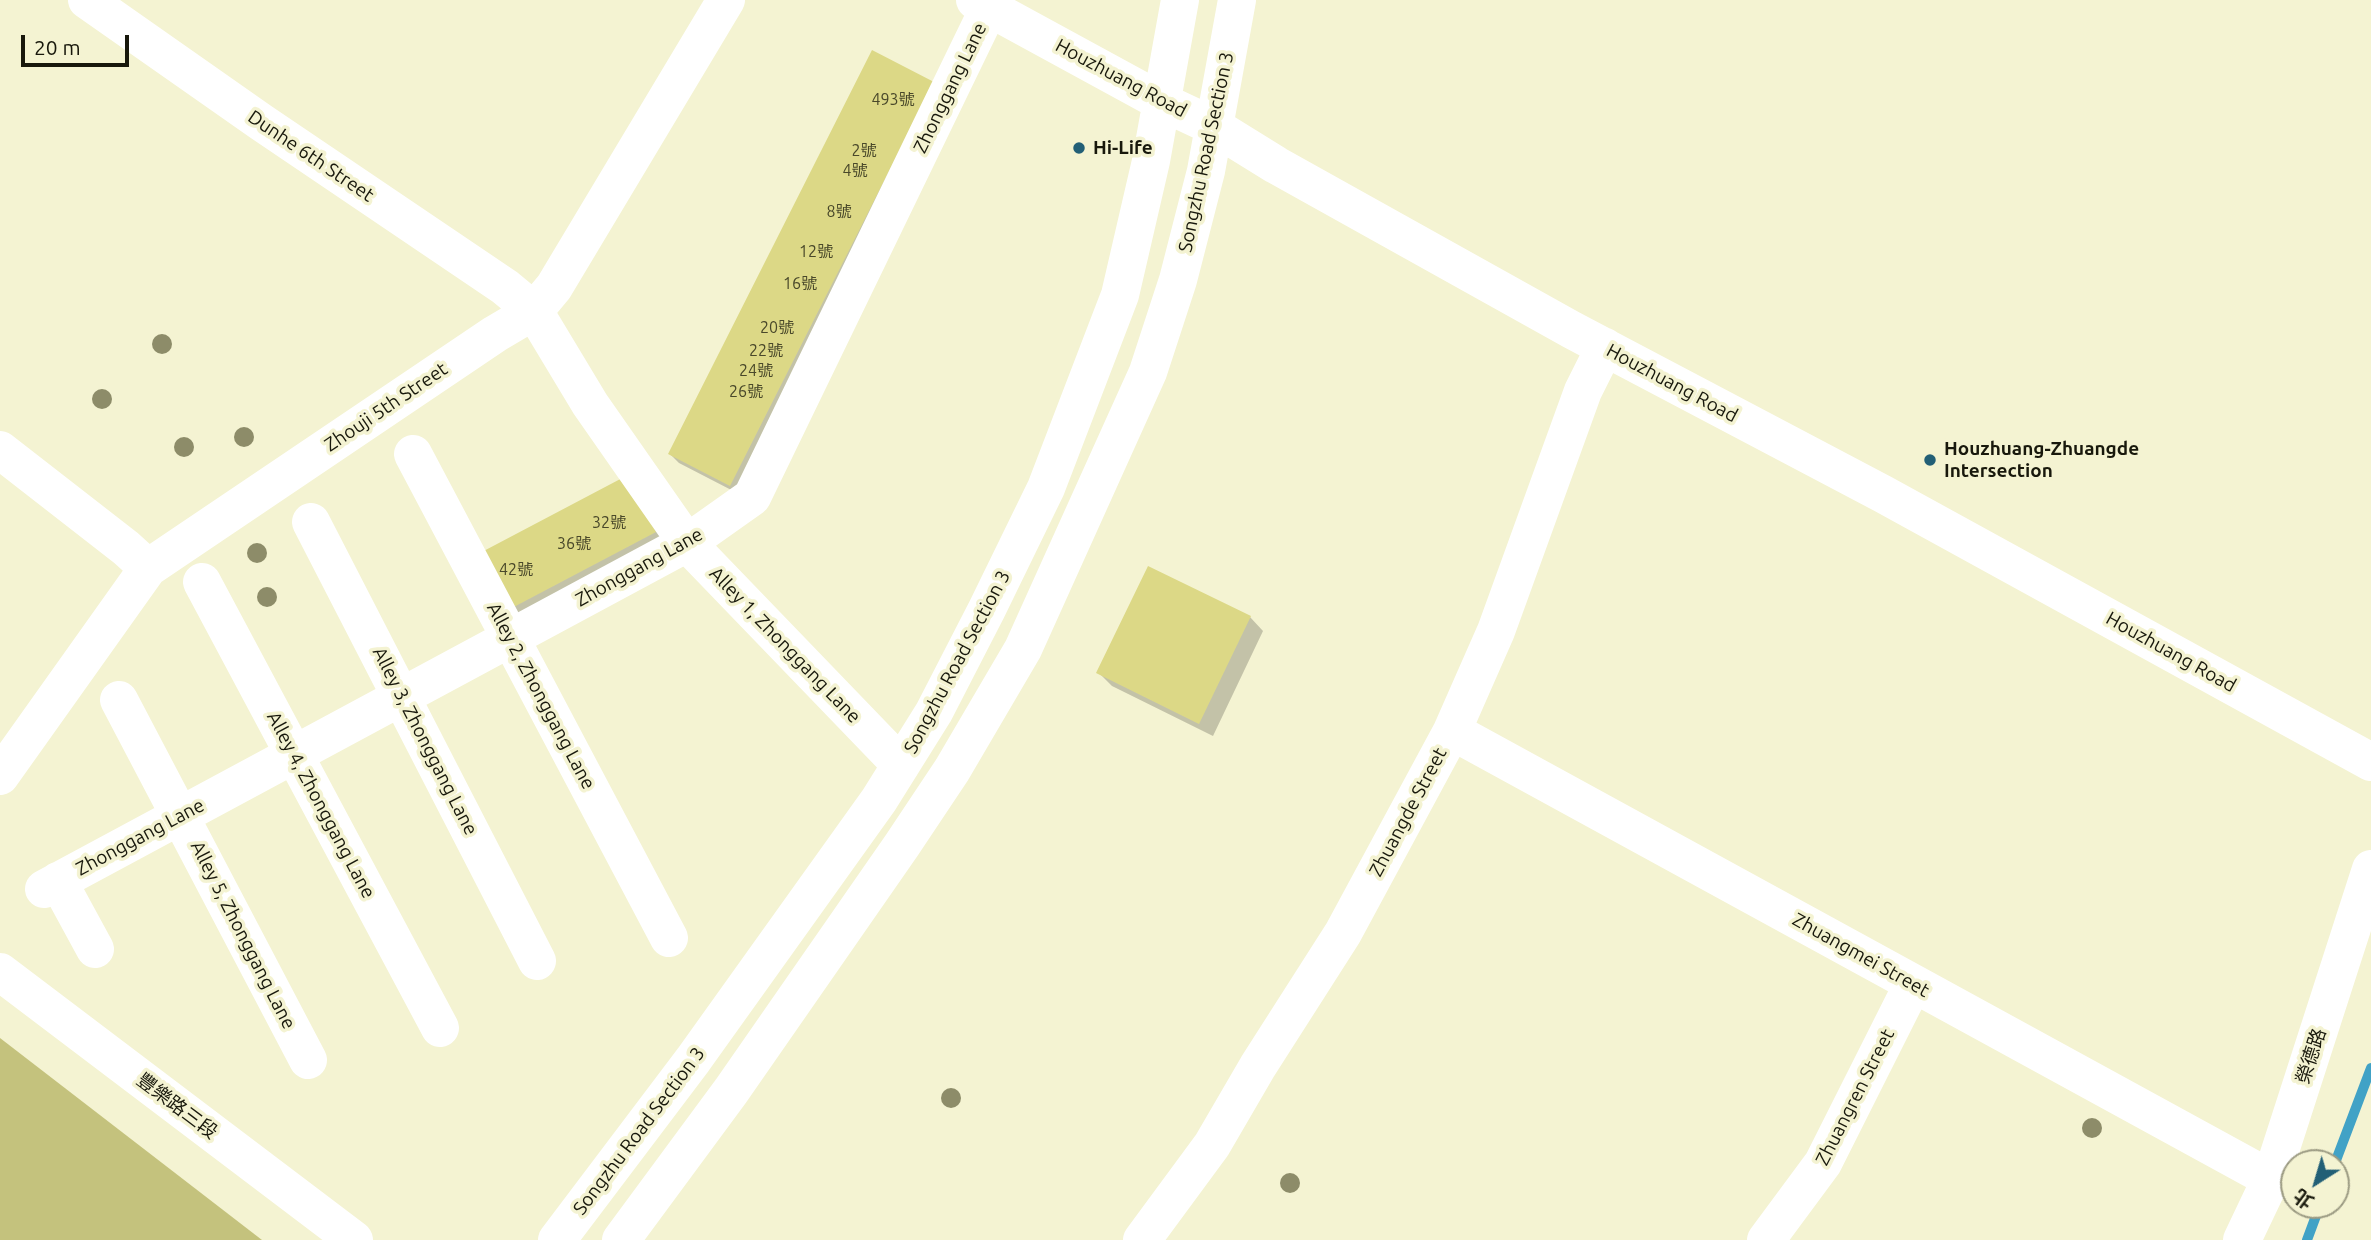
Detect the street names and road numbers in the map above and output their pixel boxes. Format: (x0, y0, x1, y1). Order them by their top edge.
street label: Zhonggang Lane (909, 19, 991, 157)
street label: Houzhuang Road (1051, 34, 1191, 122)
street label: Songzhu Road Section 3 (1174, 50, 1238, 254)
street label: Dunhe 6th Street (244, 105, 378, 207)
street label: Houzhuang Road (1602, 339, 1742, 427)
street label: Zhouji 5th Street (320, 357, 452, 457)
street label: Zhonggang Lane (571, 523, 707, 611)
street label: Alley 1, Zhonggang Lane (705, 562, 865, 728)
street label: Songzhu Road Section 3 (899, 567, 1015, 757)
street label: Alley 2, Zhonggang Lane (482, 599, 600, 793)
street label: Houzhuang Road (2102, 607, 2240, 697)
street label: Alley 3, Zhonggang Lane (368, 643, 482, 839)
street label: Alley 4, Zhonggang Lane (262, 708, 380, 902)
street label: Zhuangde Street (1364, 744, 1452, 880)
street label: Zhonggang Lane (72, 794, 208, 880)
street label: Alley 5, Zhonggang Lane (186, 837, 300, 1033)
street label: Zhuangmei Street (1789, 908, 1933, 1002)
street label: Zhuangren Street (1811, 1025, 1899, 1169)
street label: 榮德路 (2291, 1025, 2331, 1087)
street label: Songzhu Road Section 3 (568, 1043, 710, 1219)
street label: 豐樂路三段 (132, 1068, 222, 1144)

